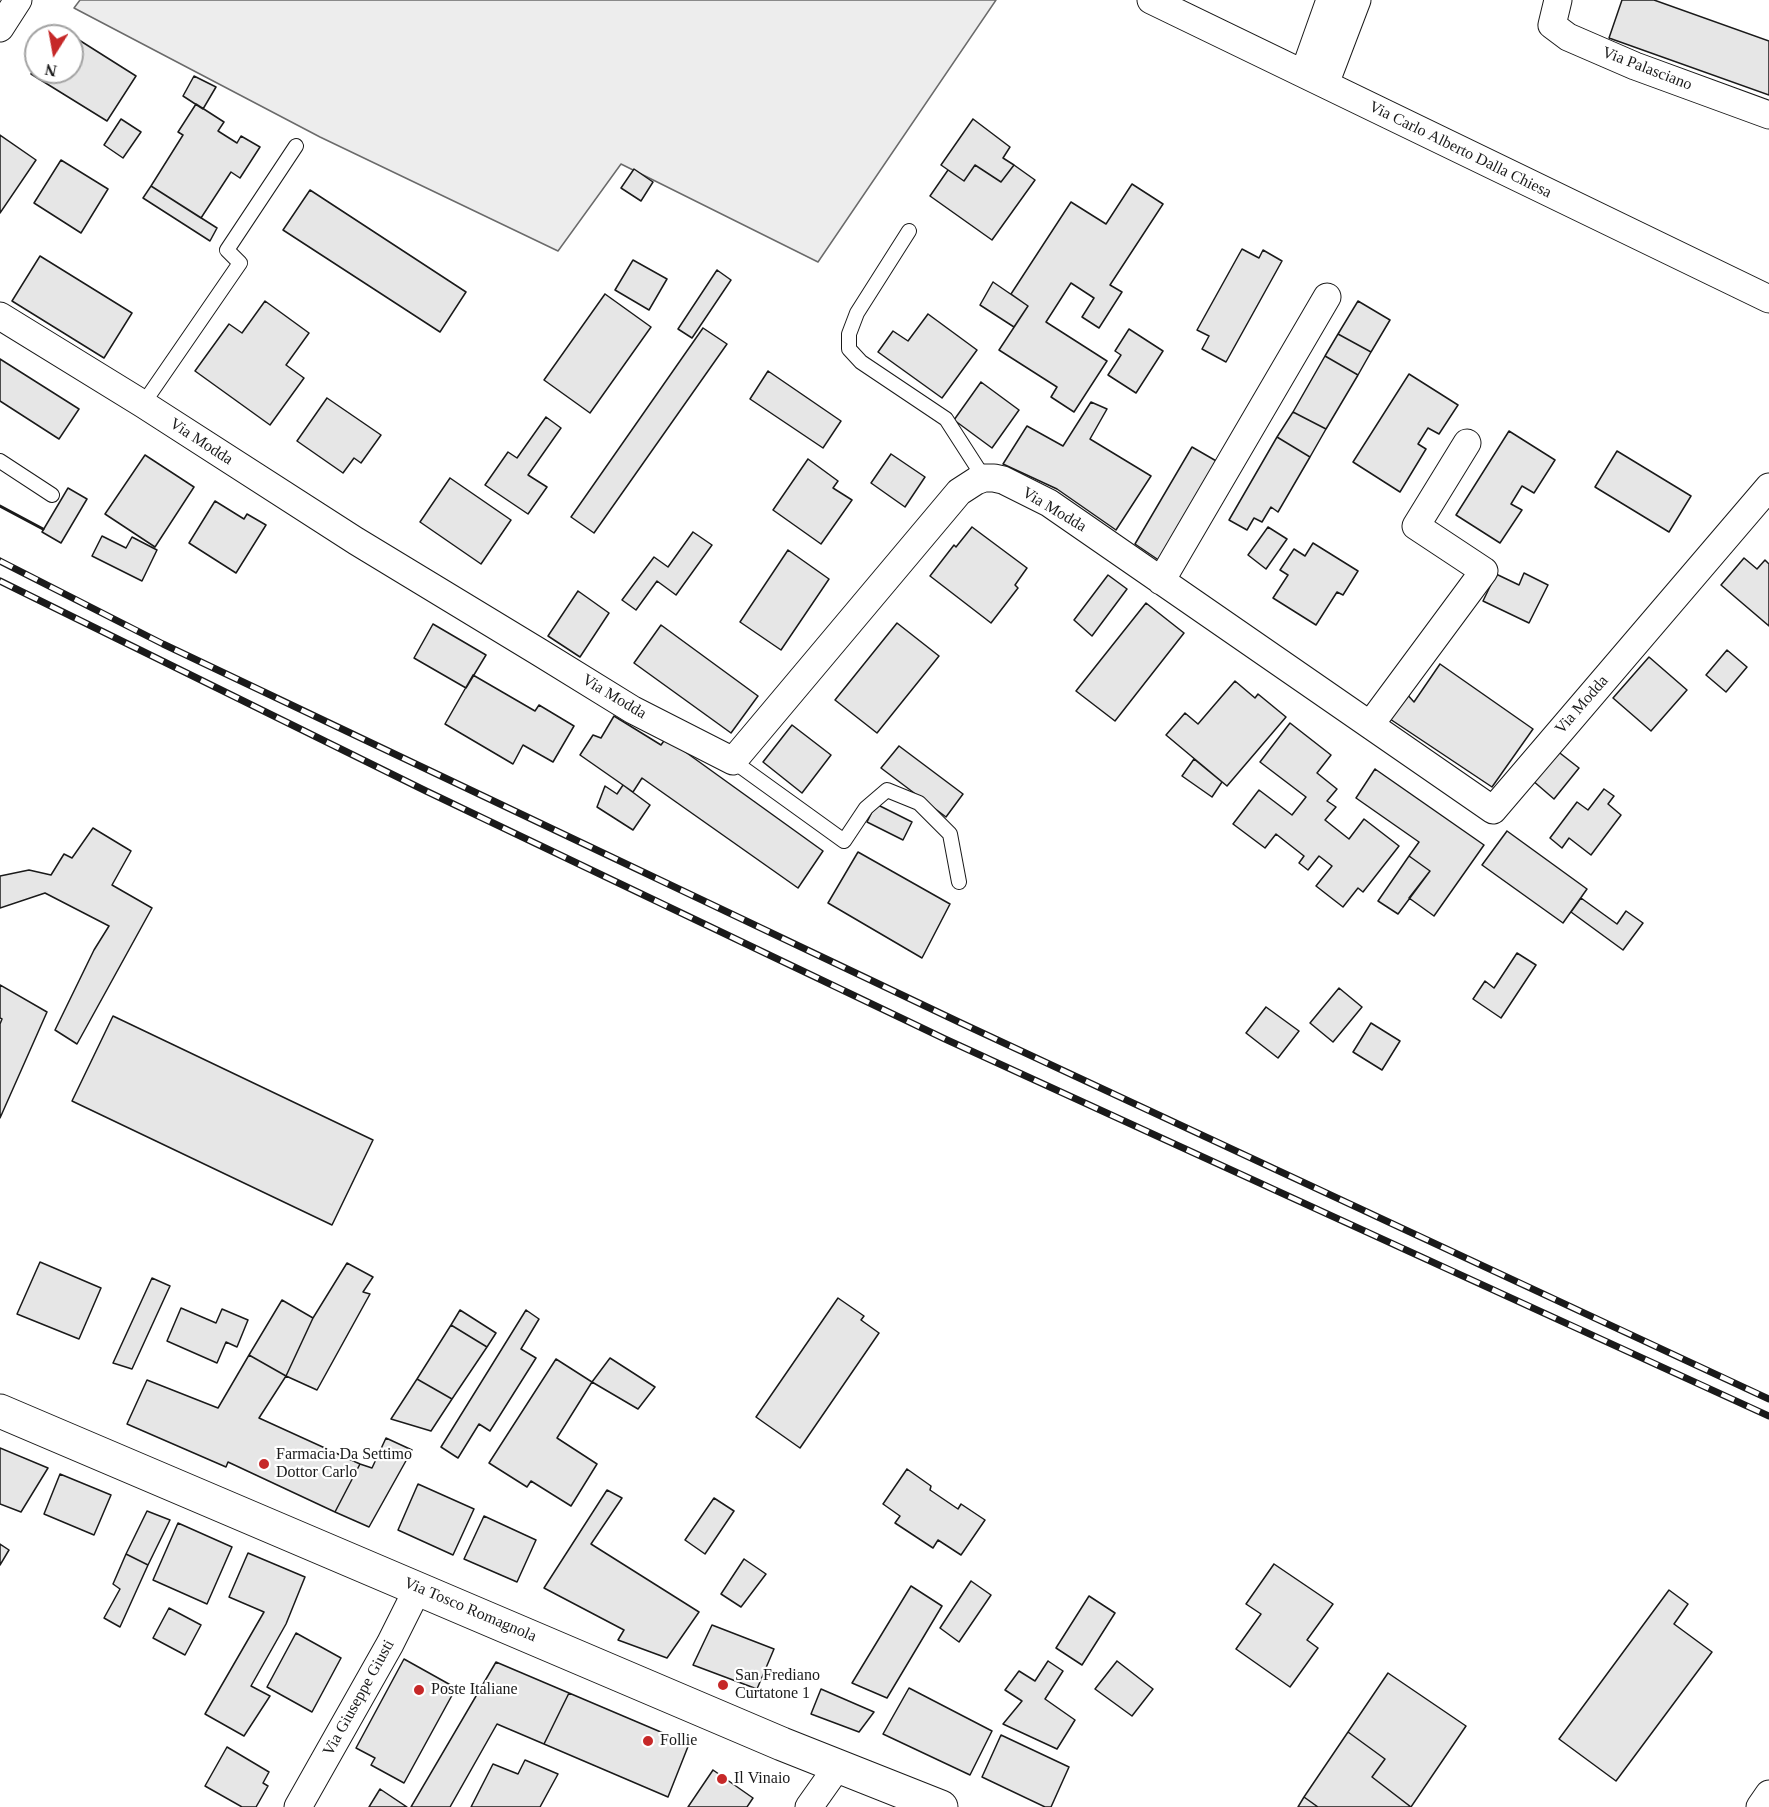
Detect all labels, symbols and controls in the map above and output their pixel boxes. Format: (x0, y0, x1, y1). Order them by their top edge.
north arrow (24, 24, 84, 84)
street label: Via Palasciano (1599, 43, 1695, 95)
text: N (44, 61, 58, 80)
street label: Via Carlo Alberto Dalla Chiesa (1366, 97, 1554, 203)
street label: Via Modda (166, 414, 236, 470)
street label: Via Modda (1018, 483, 1090, 537)
street label: Via Modda (578, 670, 650, 724)
street label: Via Modda (1551, 672, 1613, 738)
place label: Farmacia Da Settimo Dottor Carlo (276, 1445, 412, 1483)
marker: Farmacia Da Settimo Dottor Carlo (257, 1457, 271, 1471)
street label: Via Tosco Romagnola (401, 1573, 539, 1647)
street label: Via Giuseppe Giusti (319, 1637, 399, 1759)
place label: San Frediano Curtatone 1 (735, 1666, 820, 1704)
marker: San Frediano Curtatone 1 (716, 1678, 730, 1692)
place label: Poste Italiane (431, 1680, 518, 1700)
marker: Poste Italiane (412, 1683, 426, 1697)
place label: Follie (660, 1731, 697, 1751)
marker: Follie (641, 1734, 655, 1748)
place label: Il Vinaio (734, 1769, 790, 1789)
marker: Il Vinaio (715, 1772, 729, 1786)

